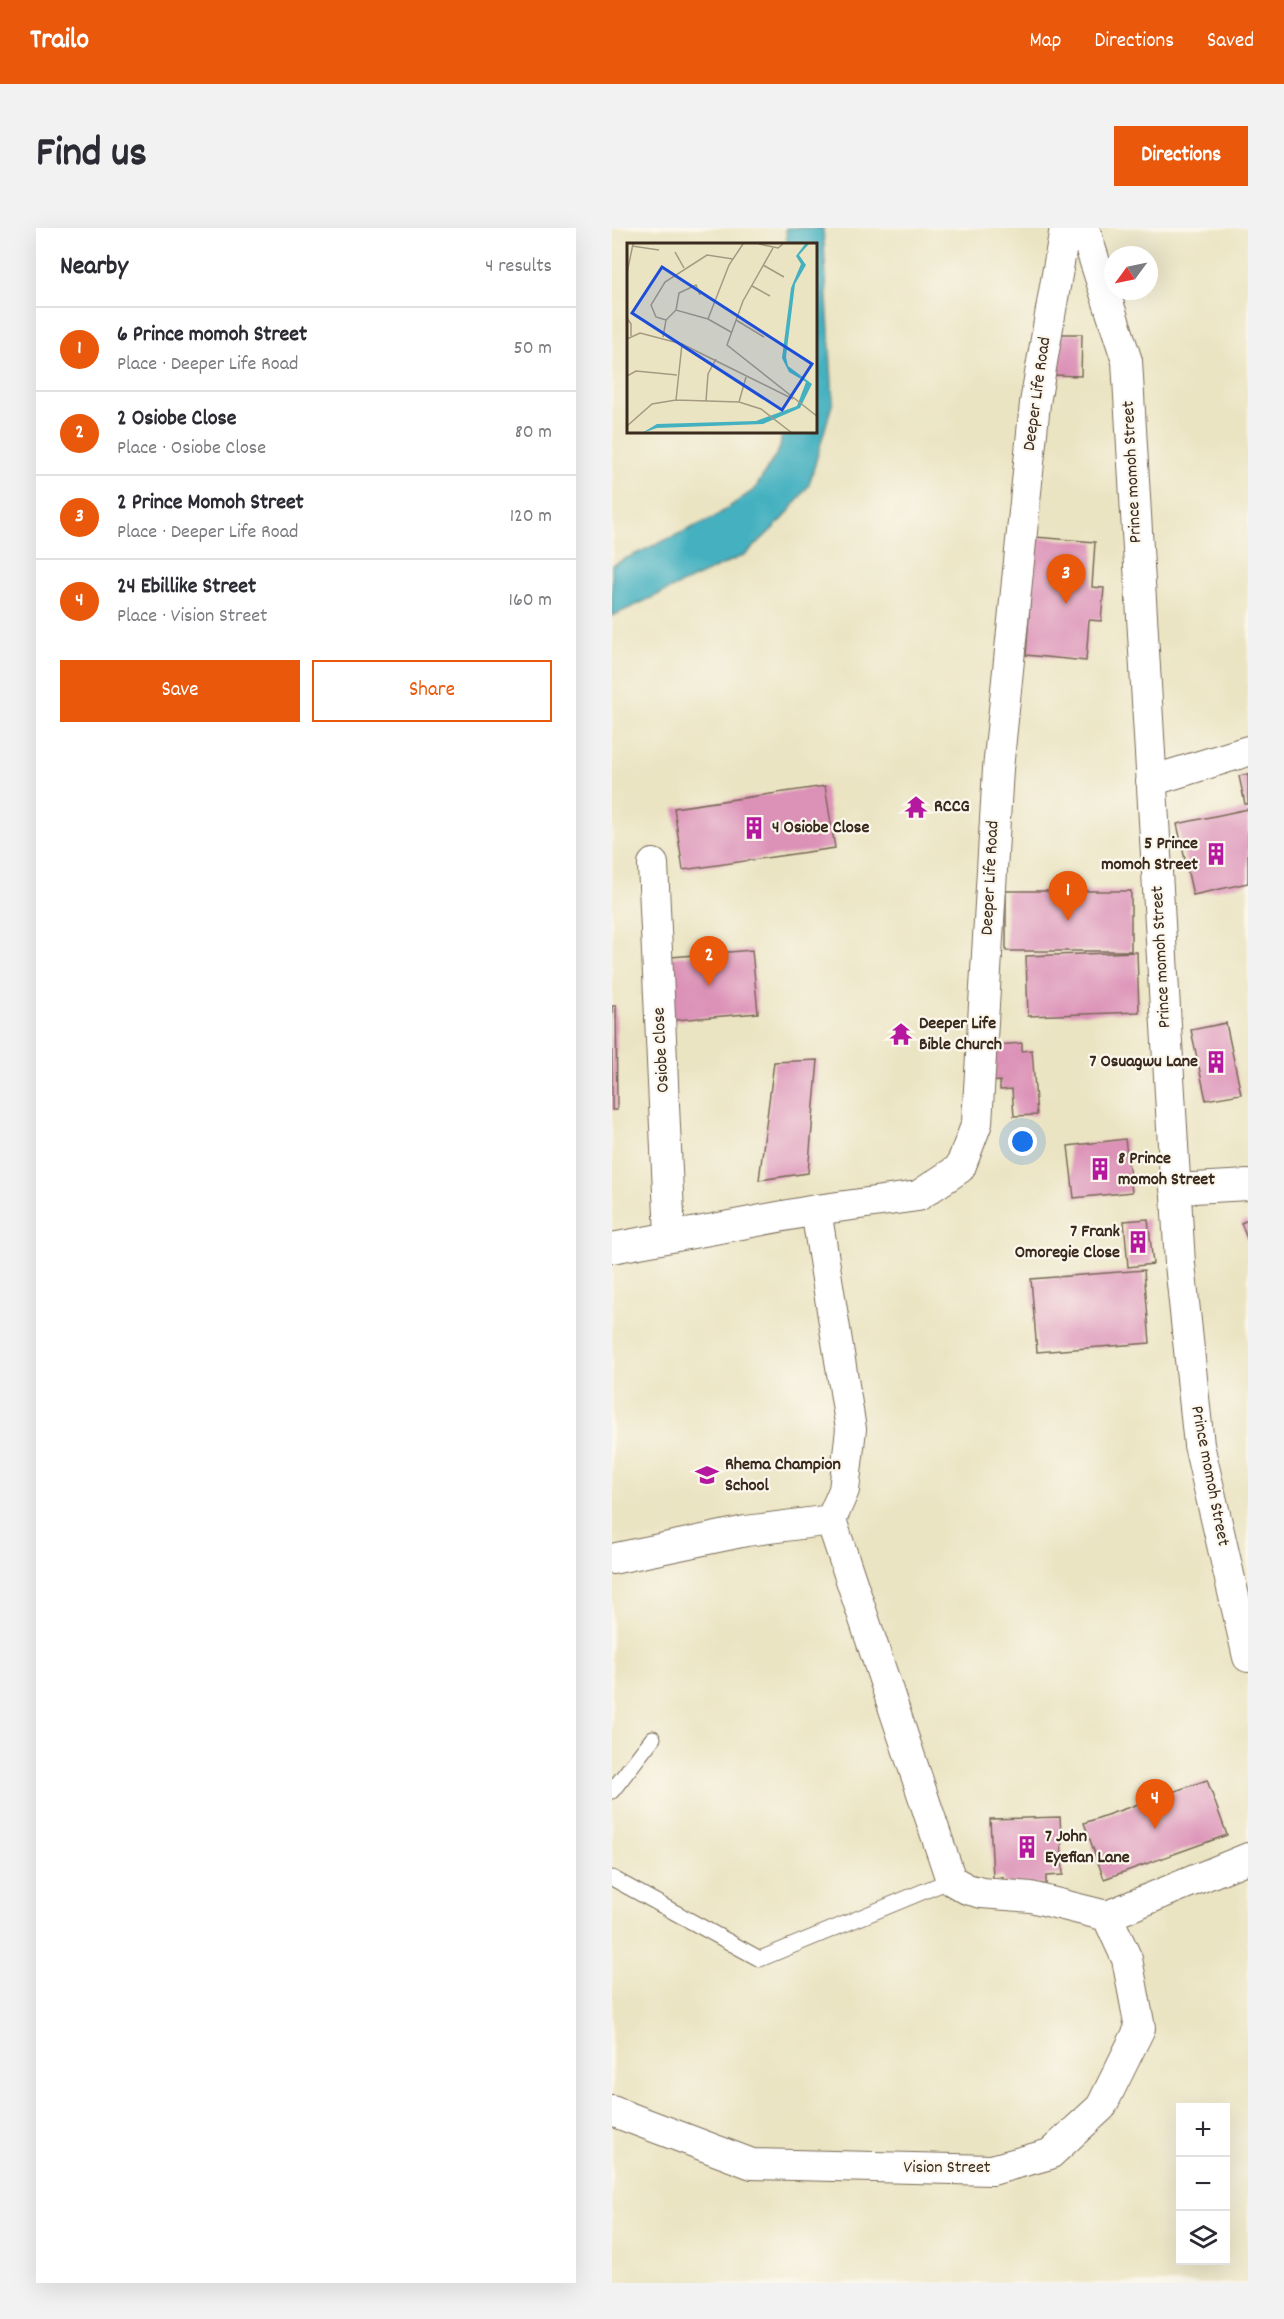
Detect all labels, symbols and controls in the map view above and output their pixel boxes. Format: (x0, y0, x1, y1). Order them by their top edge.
text: Trailo (30, 22, 89, 62)
text: Map (1030, 27, 1061, 57)
text: Directions (1094, 27, 1174, 57)
text: Saved (1207, 27, 1254, 57)
text: Find us (36, 126, 147, 186)
button: Directions (1114, 126, 1248, 186)
inset map (627, 243, 818, 434)
north arrow (1104, 246, 1158, 300)
text: Nearby (60, 249, 128, 286)
text: 4 results (485, 253, 552, 281)
text: 6 Prince momoh Street (117, 320, 307, 351)
text: 1 (77, 335, 82, 363)
text: 50 m (514, 335, 552, 363)
street label: Deeper Life Road (1018, 335, 1058, 453)
text: Place · Deeper Life Road (117, 351, 298, 379)
street label: Prince momoh Street (1117, 400, 1149, 544)
text: 2 Osiobe Close (117, 404, 236, 435)
text: 2 (75, 419, 84, 447)
text: 80 m (515, 419, 552, 447)
text: Place · Osiobe Close (117, 435, 266, 463)
text: 2 Prince Momoh Street (117, 488, 304, 519)
text: 3 (75, 503, 84, 531)
text: 120 m (510, 503, 552, 531)
text: Place · Deeper Life Road (117, 519, 298, 547)
pin: 3 (1046, 554, 1086, 604)
text: 24 Ebillike Street (117, 572, 256, 603)
text: 4 (75, 587, 84, 615)
text: 160 m (509, 587, 552, 615)
text: Place · Vision Street (117, 603, 267, 631)
button: Save (60, 660, 300, 722)
button: Share (312, 660, 552, 722)
temple icon: RCCG (903, 794, 929, 820)
place label: RCCG (934, 795, 970, 820)
building icon: 4 Osiobe Close (741, 815, 767, 841)
place label: 4 Osiobe Close (772, 816, 869, 841)
street label: Deeper Life Road (976, 820, 1006, 936)
place label: 5 Prince momoh Street (1101, 832, 1198, 878)
building icon: 5 Prince momoh Street (1203, 841, 1229, 867)
pin: 1 (1048, 872, 1088, 921)
street label: Prince momoh Street (1146, 885, 1178, 1029)
pin: 2 (690, 936, 728, 986)
street label: Osiobe Close (647, 1006, 677, 1093)
place label: Deeper Life Bible Church (919, 1012, 1002, 1058)
temple icon: Deeper Life Bible Church (888, 1021, 914, 1047)
building icon: 7 Osuagwu Lane (1203, 1049, 1229, 1075)
place label: 7 Osuagwu Lane (1089, 1050, 1198, 1075)
your location (1008, 1127, 1037, 1156)
place label: 8 Prince momoh Street (1118, 1147, 1215, 1193)
building icon: 8 Prince momoh Street (1087, 1156, 1113, 1182)
place label: 7 Frank Omoregie Close (1015, 1220, 1121, 1266)
building icon: 7 Frank Omoregie Close (1125, 1229, 1151, 1255)
street label: Prince momoh Street (1183, 1404, 1235, 1549)
place label: Rhema Champion School (725, 1453, 841, 1499)
school or university icon: Rhema Champion School (694, 1462, 720, 1488)
pin: 4 (1136, 1780, 1174, 1829)
place label: 7 John Eyefian Lane (1045, 1825, 1130, 1871)
building icon: 7 John Eyefian Lane (1014, 1834, 1040, 1860)
map controls (1176, 2103, 1230, 2265)
button: + (1176, 2103, 1230, 2157)
street label: Vision Street (903, 2156, 991, 2181)
button: − (1176, 2157, 1230, 2211)
button: layers (1176, 2211, 1230, 2265)

